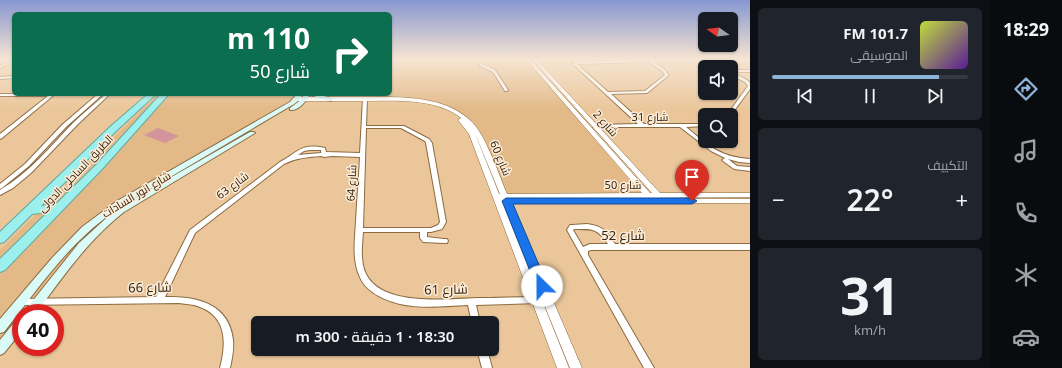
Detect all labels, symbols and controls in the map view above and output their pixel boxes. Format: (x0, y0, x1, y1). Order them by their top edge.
north arrow (698, 12, 738, 52)
map controls (698, 12, 738, 148)
text: 18:29 (1003, 17, 1049, 41)
text: 110 m (227, 19, 310, 57)
text: 101.7 FM (843, 23, 908, 43)
icon: right (324, 28, 376, 80)
text: الموسيقى (850, 46, 908, 64)
text: شارع 50 (250, 59, 310, 83)
button: sound (698, 60, 738, 100)
icon: directions (1012, 75, 1040, 103)
icon: previous (794, 85, 816, 107)
icon: pause (859, 85, 881, 107)
icon: next (924, 85, 946, 107)
street label: شارع 2 (589, 107, 622, 140)
button: search (698, 108, 738, 148)
street label: شارع 31 (632, 109, 668, 125)
street label: الطريق الساحلى الدولى (34, 131, 116, 215)
icon: music (1012, 137, 1040, 165)
street label: شارع 60 (486, 138, 515, 178)
text: التكييف (927, 156, 968, 174)
pin (675, 160, 709, 201)
street label: شارع 64 (343, 164, 360, 202)
icon: arrive (681, 166, 703, 188)
street label: شارع انور السادات (99, 168, 174, 221)
street label: شارع 63 (213, 168, 252, 203)
street label: شارع 50 (605, 177, 641, 193)
text: 22° (846, 179, 894, 220)
text: − (772, 184, 785, 214)
text: + (955, 184, 968, 214)
icon: phone (1012, 199, 1040, 227)
street label: شارع 52 (601, 226, 645, 244)
text: 31 (840, 259, 900, 330)
icon: climate (1012, 261, 1040, 289)
position arrow (521, 265, 563, 307)
street label: شارع 66 (128, 278, 172, 296)
street label: شارع 61 (424, 280, 468, 298)
speed limit sign: 40 (12, 304, 64, 356)
text: km/h (854, 321, 886, 339)
icon: car (1012, 323, 1040, 351)
text: 18:30 · 1 دقيقة · 300 m (296, 326, 454, 346)

